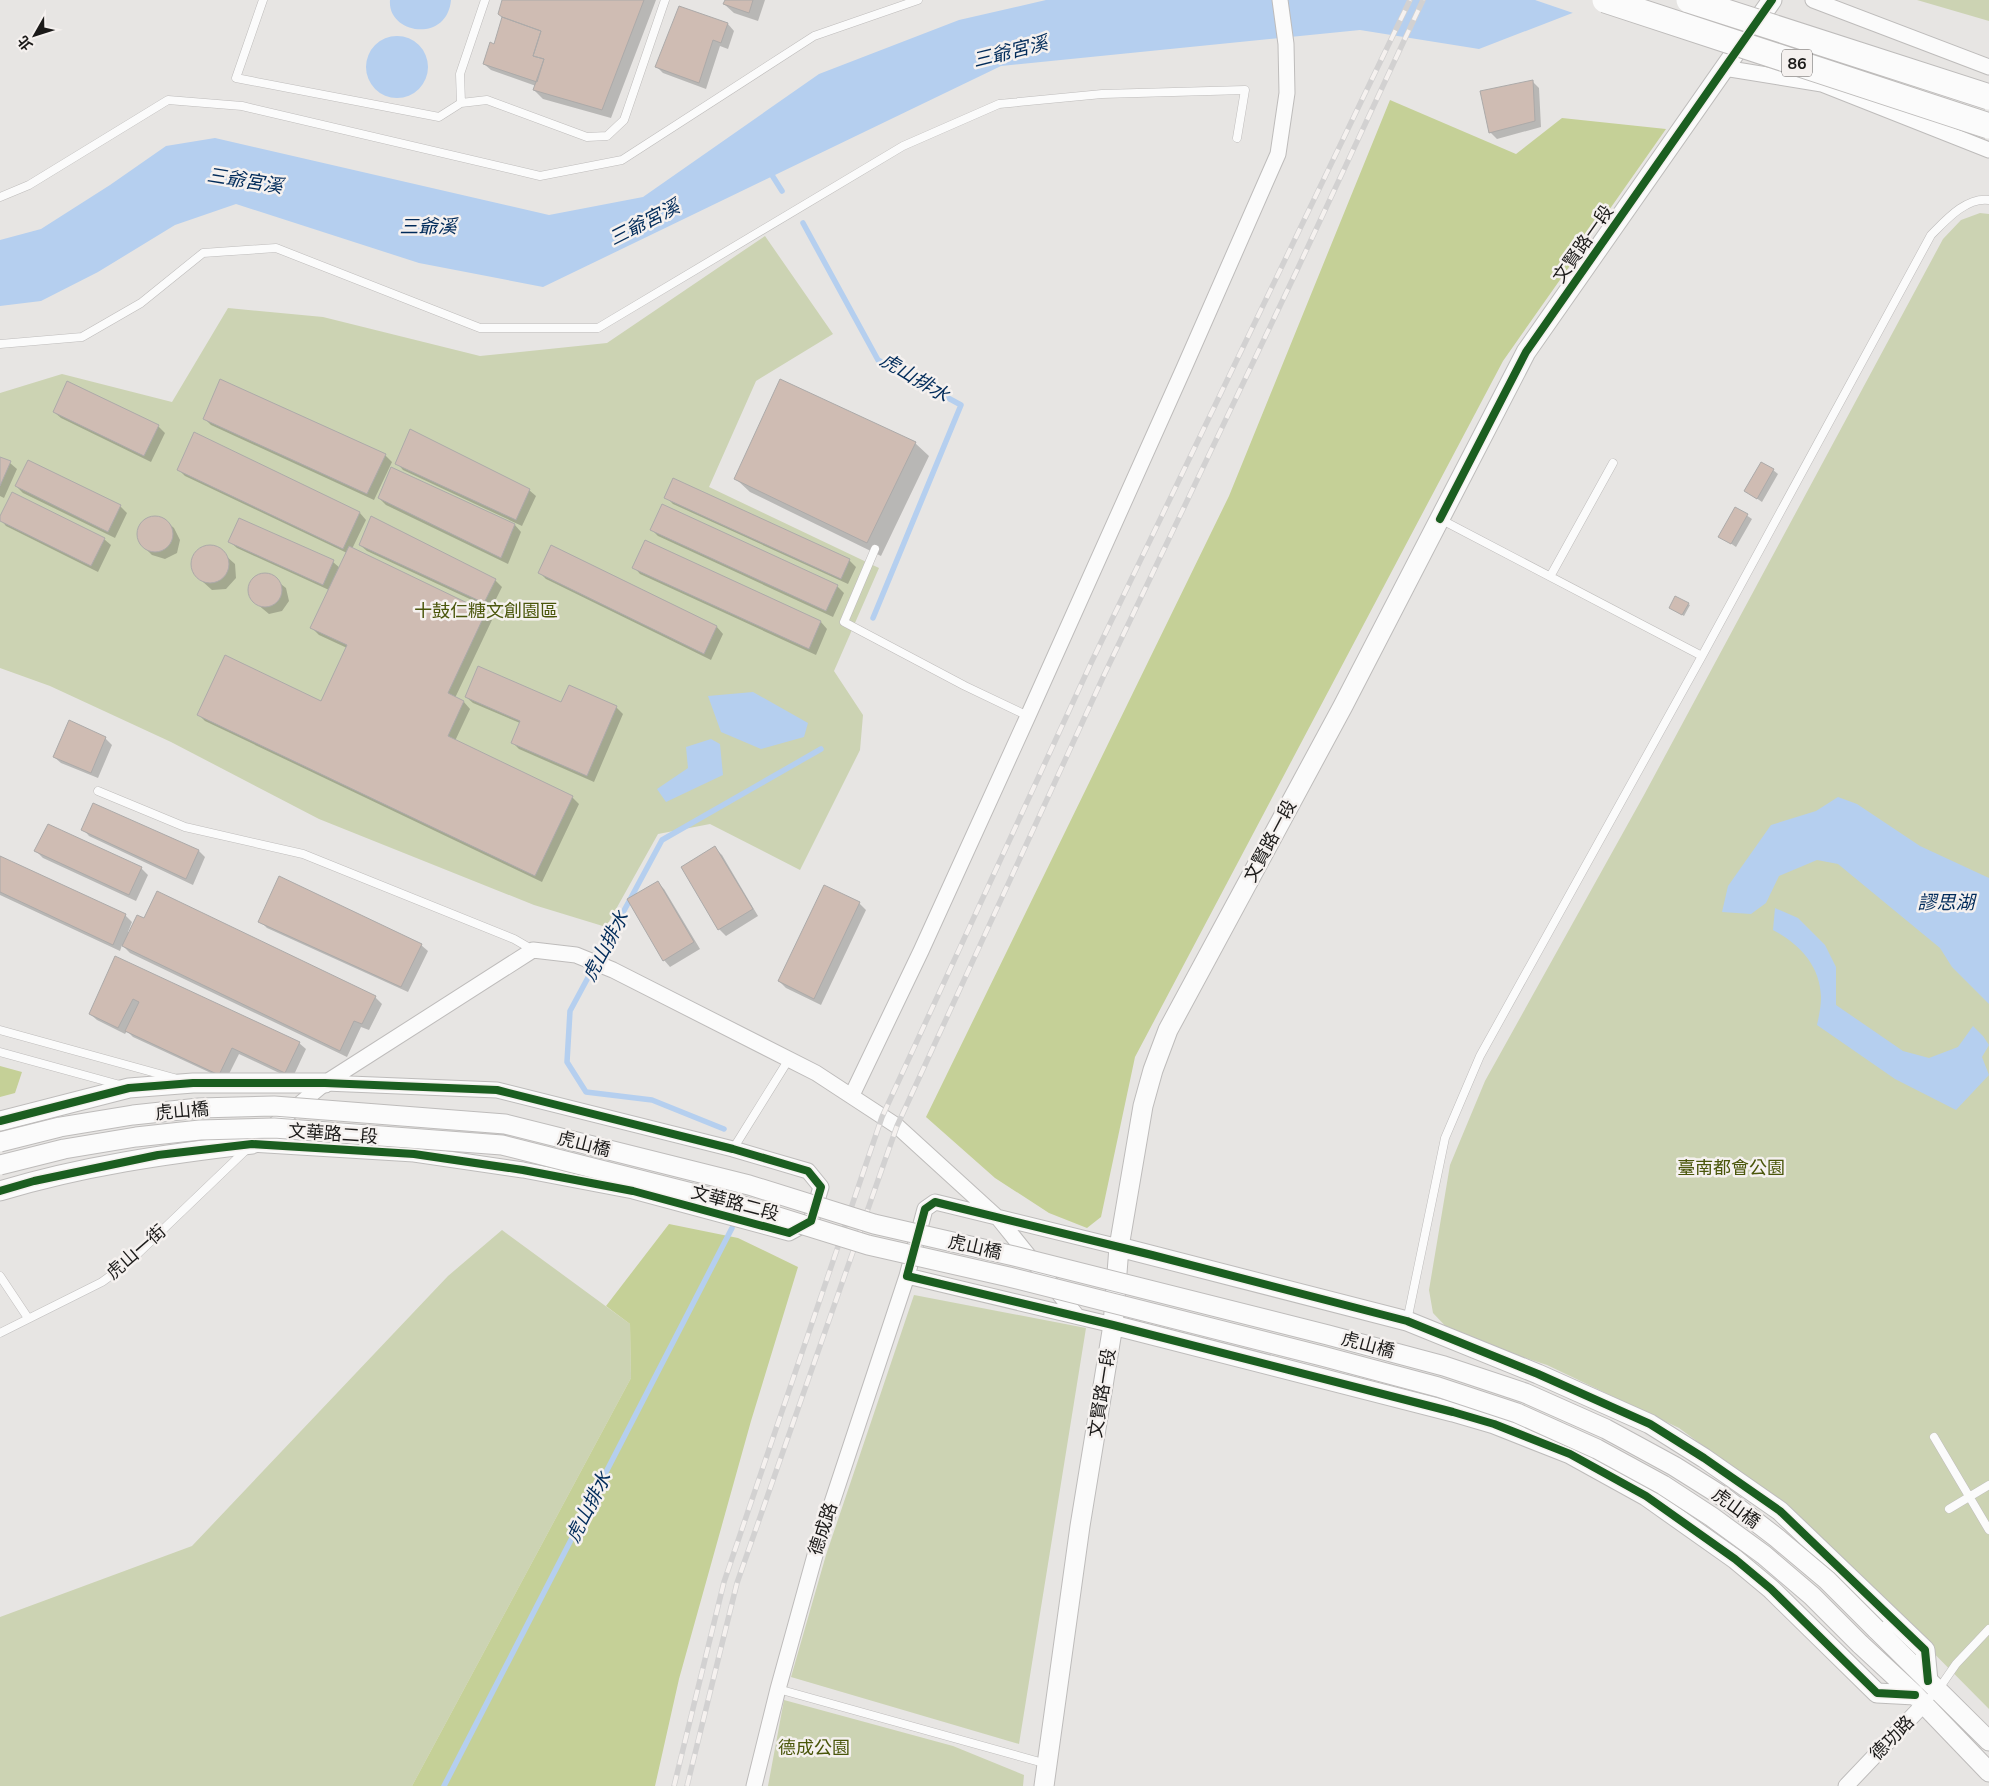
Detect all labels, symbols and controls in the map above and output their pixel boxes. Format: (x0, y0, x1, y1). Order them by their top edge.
north arrow (10, 10, 60, 60)
water label: 三爺宮溪 (970, 29, 1053, 74)
text: 北 (13, 31, 37, 54)
road number: 86 (1782, 49, 1812, 76)
water label: 三爺宮溪 (205, 162, 287, 200)
water label: 三爺宮溪 (605, 193, 687, 252)
street label: 文賢路一段 (1547, 200, 1619, 288)
water label: 三爺溪 (399, 214, 459, 240)
water label: 虎山排水 (875, 347, 955, 409)
park label: 十鼓仁糖文創園區 (414, 599, 558, 623)
street label: 文賢路一段 (1238, 796, 1302, 886)
water label: 謬思湖 (1917, 890, 1977, 916)
water label: 虎山排水 (577, 906, 636, 986)
street label: 虎山橋 (154, 1097, 210, 1125)
street label: 文華路二段 (287, 1119, 379, 1149)
street label: 虎山橋 (555, 1126, 613, 1162)
park label: 臺南都會公園 (1677, 1156, 1785, 1180)
street label: 文華路二段 (688, 1180, 782, 1226)
street label: 虎山一街 (101, 1219, 171, 1285)
street label: 虎山橋 (946, 1229, 1004, 1265)
street label: 虎山橋 (1339, 1326, 1397, 1364)
street label: 文賢路一段 (1083, 1347, 1121, 1439)
water label: 虎山排水 (560, 1467, 618, 1547)
street label: 虎山橋 (1707, 1482, 1765, 1534)
street label: 德成路 (803, 1500, 843, 1558)
street label: 德功路 (1865, 1710, 1919, 1766)
park label: 德成公園 (778, 1736, 850, 1760)

